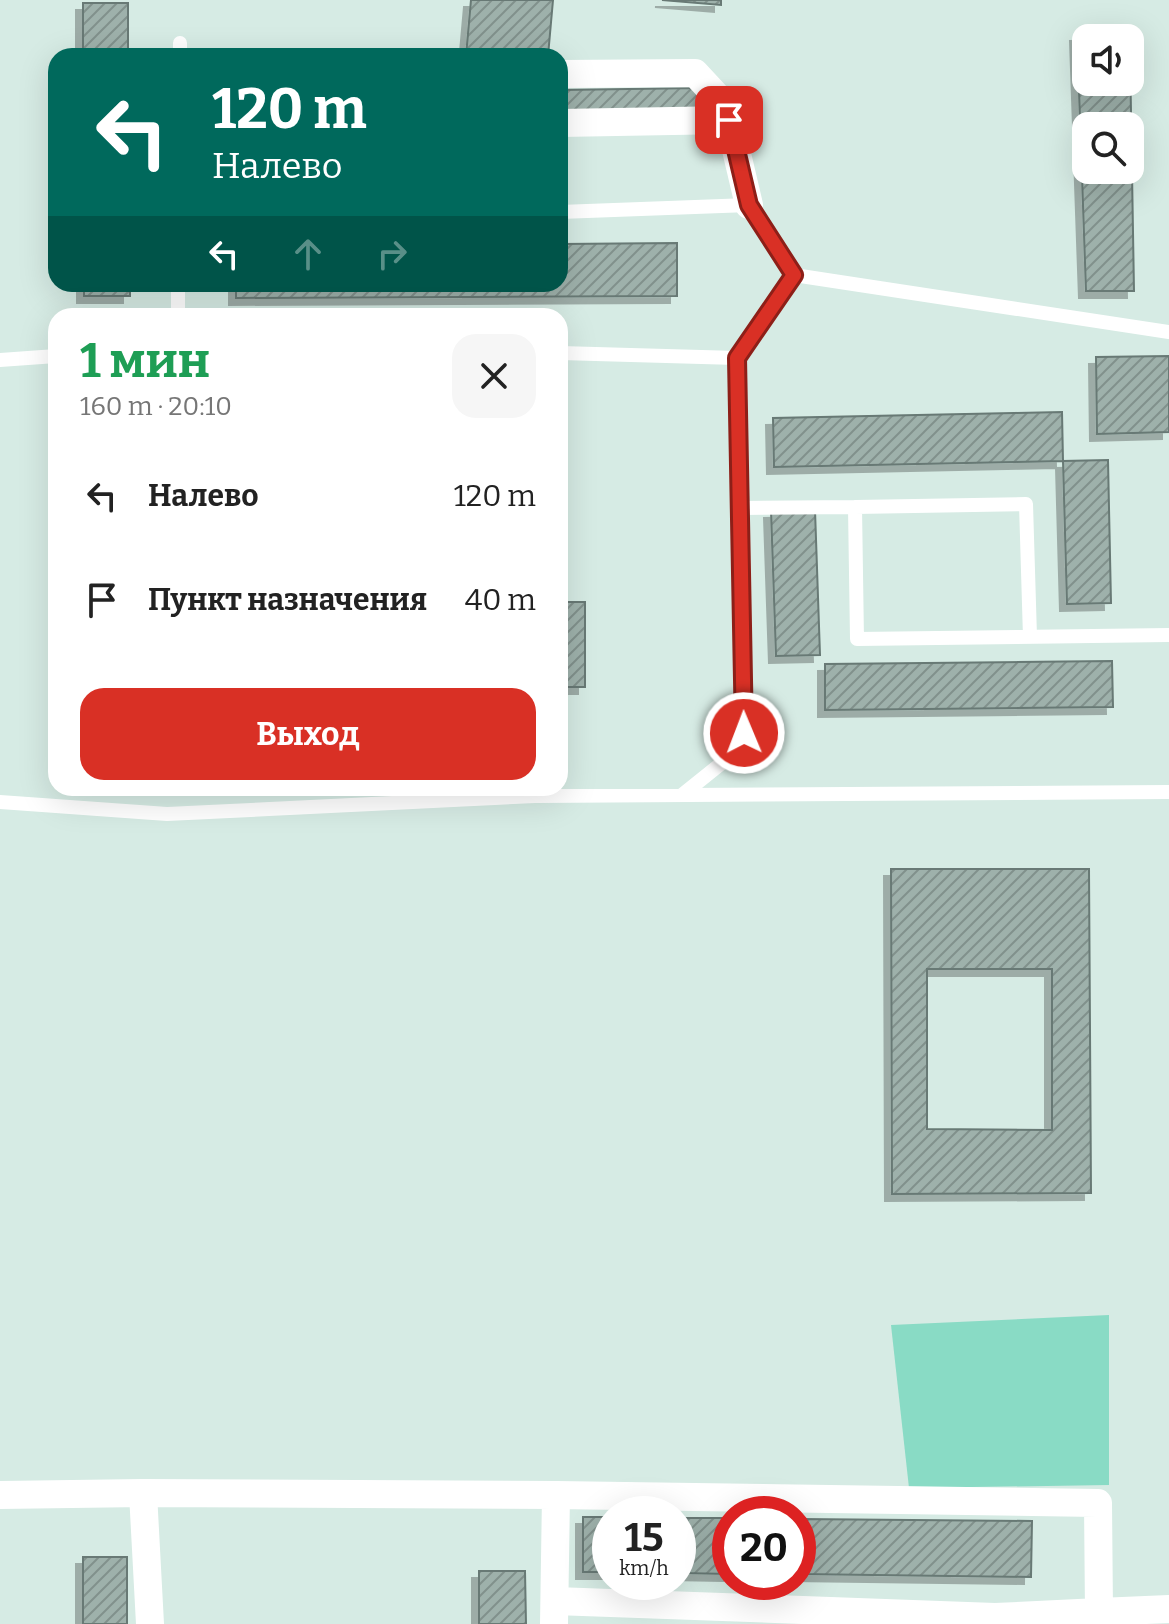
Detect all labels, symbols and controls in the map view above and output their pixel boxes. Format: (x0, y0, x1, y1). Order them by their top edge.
map controls (1072, 24, 1144, 184)
button: sound (1072, 24, 1144, 96)
text: 120 m (212, 76, 367, 143)
icon: left (80, 80, 184, 184)
pin (695, 86, 763, 154)
icon: arrive (707, 98, 751, 142)
button: search (1072, 112, 1144, 184)
text: Налево (212, 144, 343, 188)
icon: left (202, 232, 246, 276)
icon: ahead (286, 232, 330, 276)
icon: right (370, 232, 414, 276)
text: 1 мин (80, 332, 210, 390)
button: close (452, 334, 536, 418)
text: 160 m · 20:10 (80, 391, 232, 422)
icon: left (80, 474, 124, 518)
text: Налево (148, 478, 259, 514)
text: 120 m (454, 478, 536, 514)
icon: arrive (80, 578, 124, 622)
text: Пункт назначения (148, 582, 427, 618)
text: 40 m (465, 582, 536, 618)
button: Выход (80, 688, 536, 780)
position arrow (702, 691, 786, 775)
speed limit sign: 20 (712, 1496, 816, 1600)
text: 15 (624, 1514, 664, 1562)
text: km/h (619, 1556, 669, 1580)

